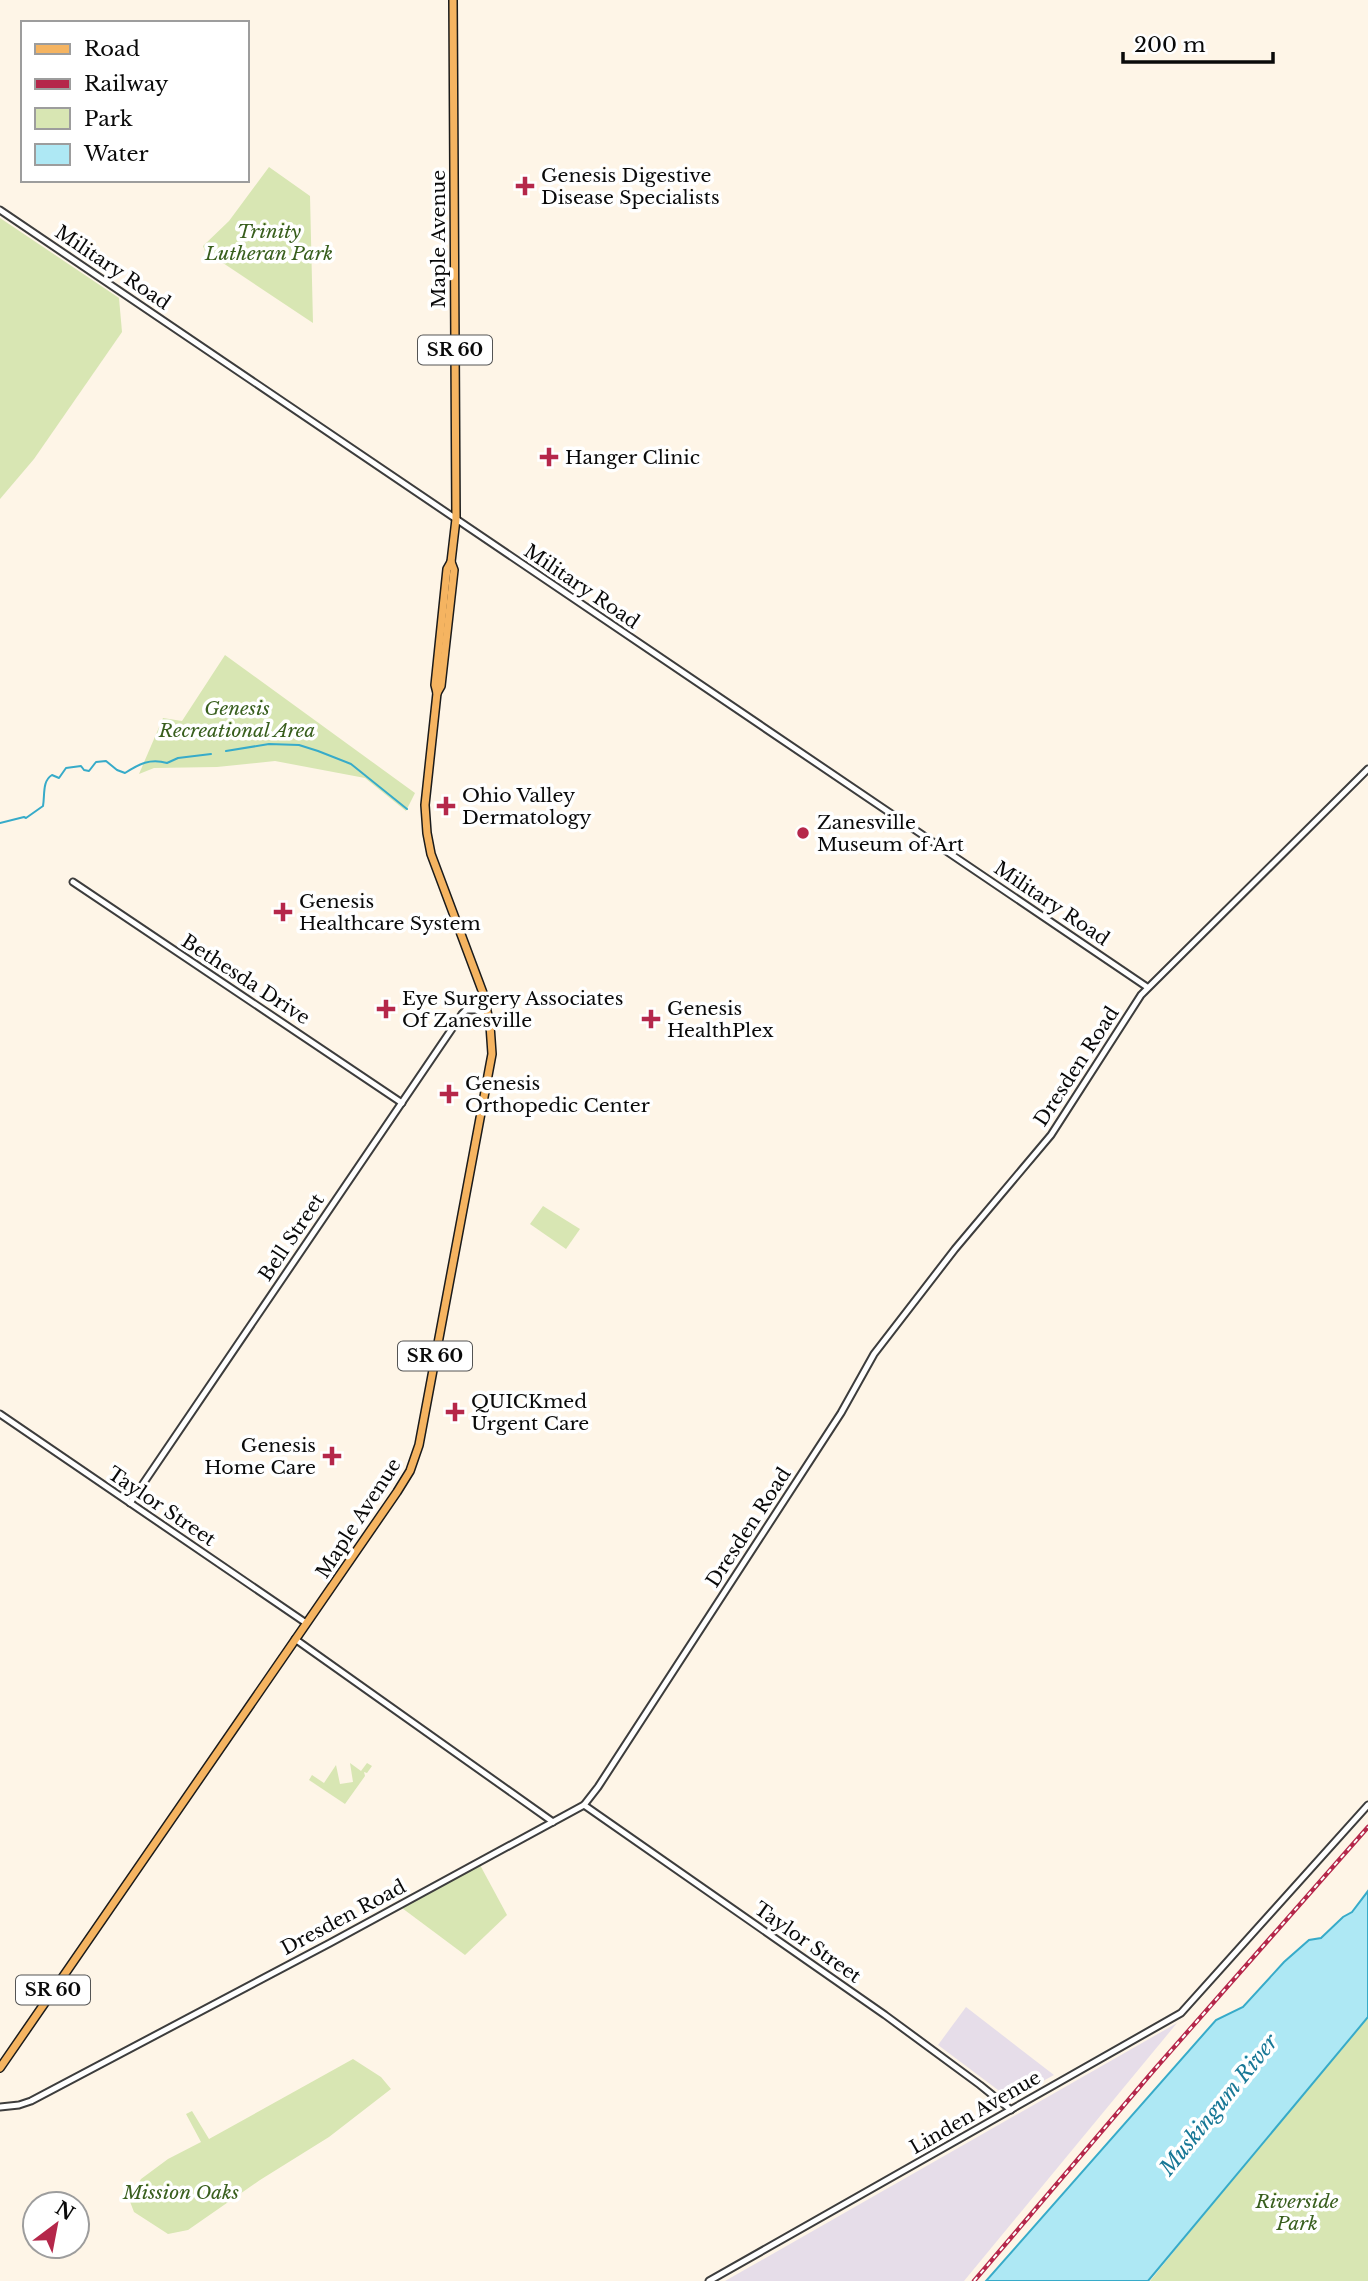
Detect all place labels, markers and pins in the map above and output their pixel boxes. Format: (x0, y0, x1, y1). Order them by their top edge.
place label: Genesis Digestive Disease Specialists (541, 164, 720, 209)
marker: Genesis Digestive Disease Specialists (515, 176, 535, 196)
place label: Hanger Clinic (565, 446, 700, 469)
marker: Hanger Clinic (539, 447, 559, 467)
place label: Ohio Valley Dermatology (462, 784, 591, 829)
marker: Ohio Valley Dermatology (436, 796, 456, 816)
place label: Zanesville Museum of Art (817, 811, 965, 856)
marker: Zanesville Museum of Art (795, 825, 811, 841)
place label: Genesis Healthcare System (299, 890, 481, 935)
marker: Genesis Healthcare System (273, 902, 293, 922)
place label: Eye Surgery Associates Of Zanesville (402, 987, 623, 1032)
place label: Genesis HealthPlex (667, 997, 774, 1042)
marker: Eye Surgery Associates Of Zanesville (376, 999, 396, 1019)
marker: Genesis HealthPlex (641, 1009, 661, 1029)
place label: Genesis Orthopedic Center (465, 1072, 650, 1117)
marker: Genesis Orthopedic Center (439, 1084, 459, 1104)
place label: QUICKmed Urgent Care (471, 1390, 589, 1435)
marker: QUICKmed Urgent Care (445, 1402, 465, 1422)
place label: Genesis Home Care (204, 1434, 316, 1479)
marker: Genesis Home Care (322, 1446, 342, 1466)

